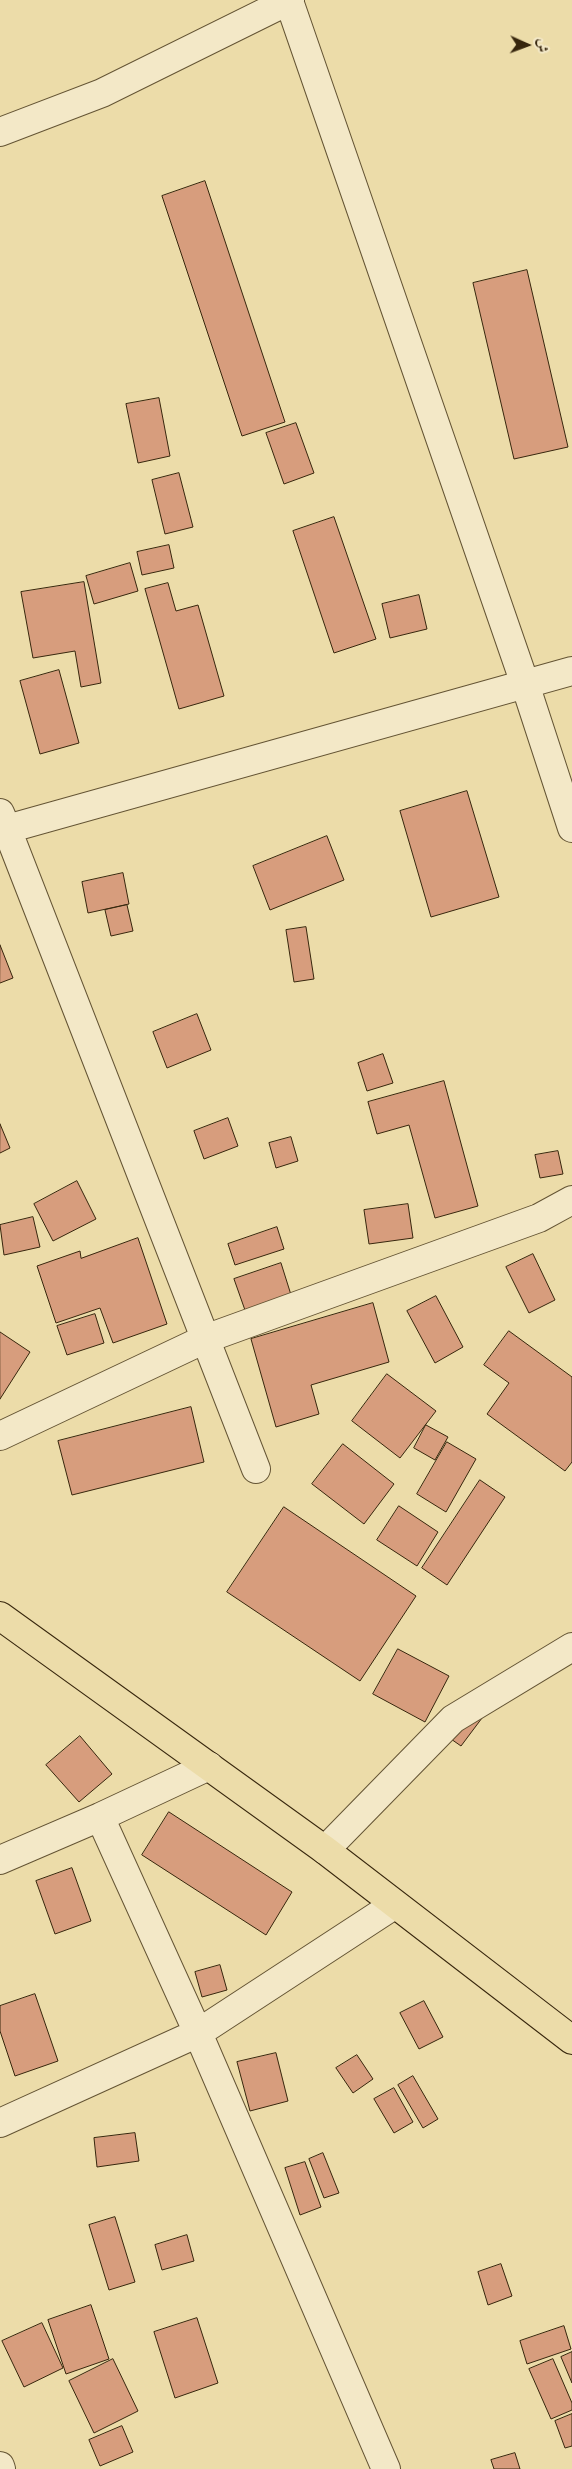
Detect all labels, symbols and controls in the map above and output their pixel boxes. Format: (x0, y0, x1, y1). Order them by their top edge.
north arrow (502, 20, 552, 70)
text: ش (534, 38, 551, 53)

